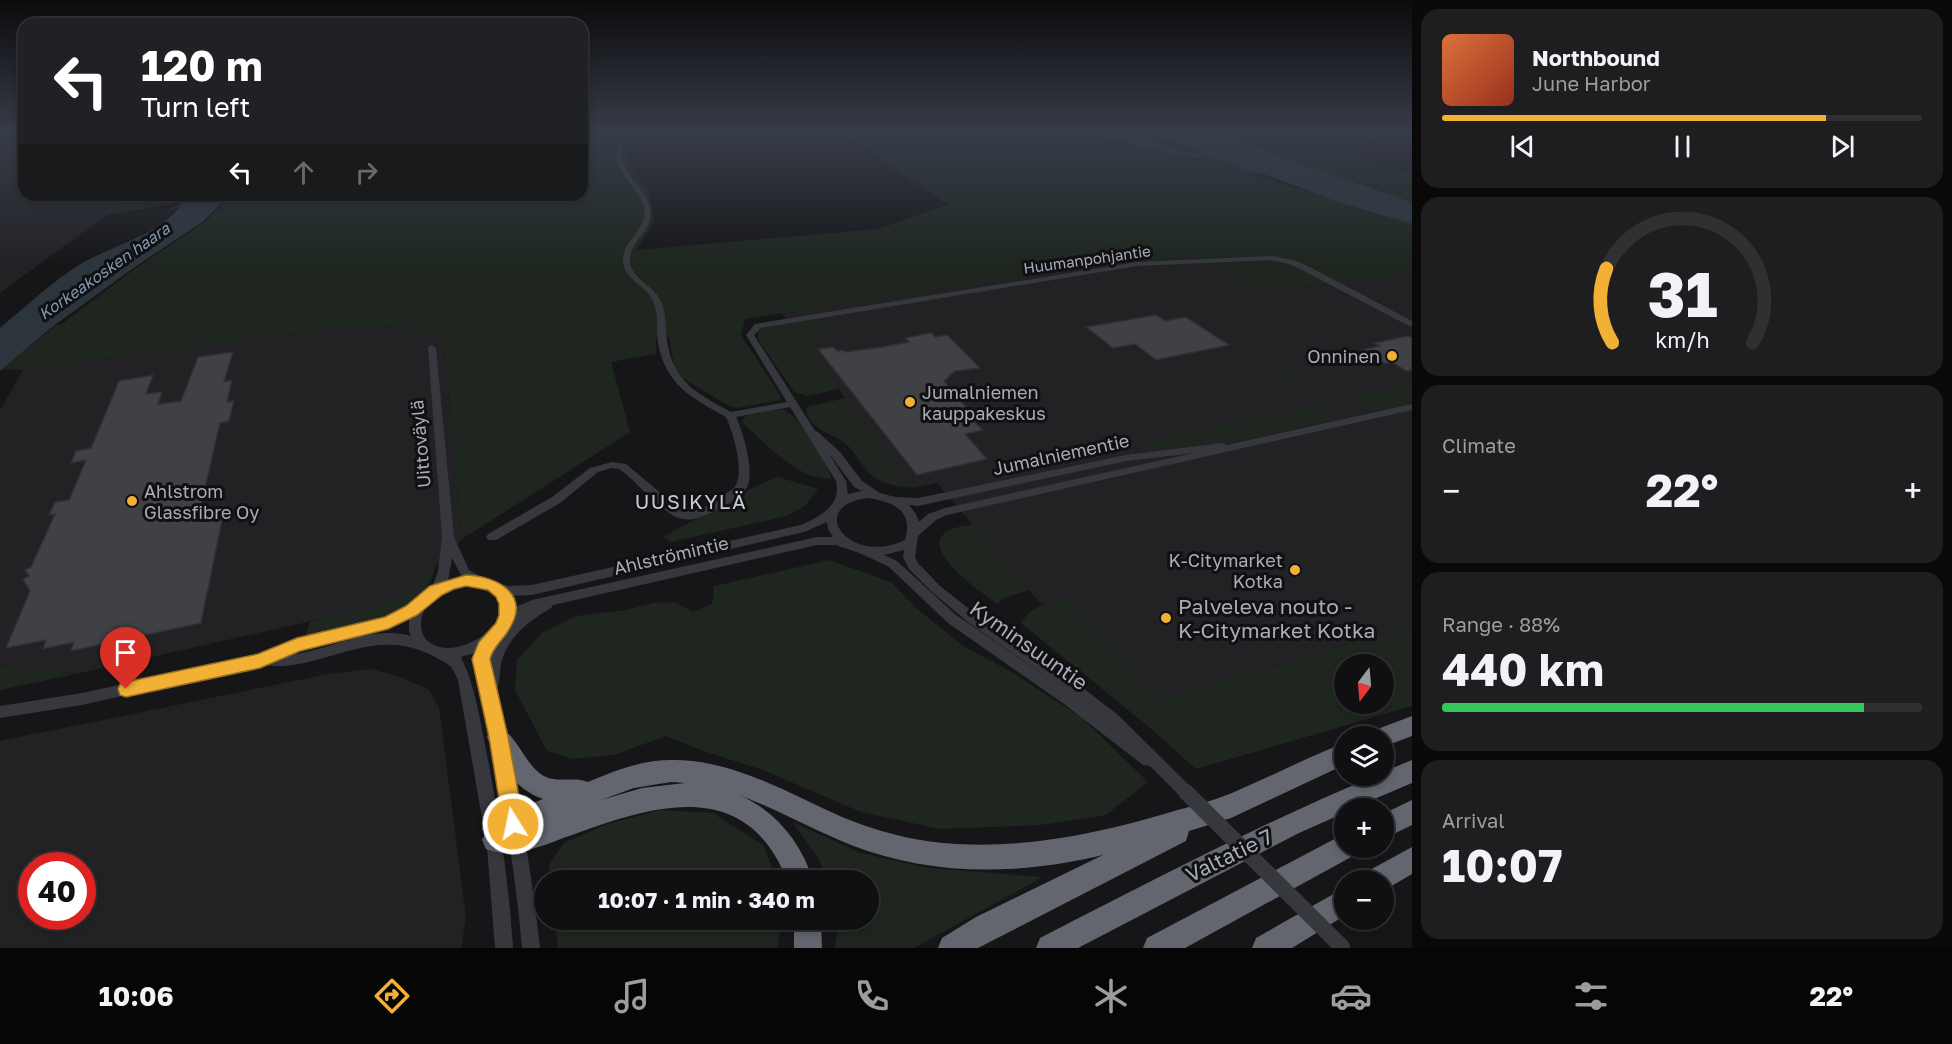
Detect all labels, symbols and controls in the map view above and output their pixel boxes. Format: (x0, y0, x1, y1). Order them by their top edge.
text: 120 m (141, 40, 263, 90)
icon: left (42, 42, 120, 120)
text: Northbound (1532, 44, 1660, 71)
text: June Harbor (1532, 71, 1651, 95)
text: Turn left (141, 91, 250, 123)
icon: previous (1506, 130, 1539, 163)
icon: pause (1666, 130, 1699, 163)
icon: next (1826, 130, 1859, 163)
icon: left (224, 156, 257, 189)
icon: ahead (287, 156, 320, 189)
icon: right (350, 156, 383, 189)
water label: Korkeakosken haara (35, 218, 174, 324)
street label: Huumanpohjantie (1022, 241, 1152, 277)
text: 31 (1647, 256, 1717, 331)
text: km/h (1655, 328, 1709, 354)
place label: Onninen (1307, 345, 1380, 367)
marker: Onninen (1385, 349, 1399, 363)
place label: Jumalniemen kauppakeskus (922, 381, 1046, 424)
marker: Jumalniemen kauppakeskus (903, 395, 917, 409)
street label: Uittoväylä (405, 399, 435, 489)
street label: Jumalniementie (991, 429, 1131, 479)
text: Climate (1442, 433, 1516, 457)
text: 22° (1646, 463, 1718, 517)
text: − (1442, 471, 1460, 510)
text: + (1904, 471, 1922, 510)
place label: Ahlstrom Glassfibre Oy (144, 480, 259, 523)
district label: UUSIKYLÄ (635, 489, 747, 513)
marker: Ahlstrom Glassfibre Oy (125, 494, 139, 508)
street label: Ahlströmintie (611, 531, 731, 579)
place label: K-Citymarket Kotka (1168, 549, 1283, 592)
marker: K-Citymarket Kotka (1288, 563, 1302, 577)
place label: Palveleva nouto - K-Citymarket Kotka (1178, 593, 1375, 643)
street label: Kyminsuuntie (965, 595, 1093, 695)
marker: Palveleva nouto - K-Citymarket Kotka (1159, 611, 1173, 625)
text: Range · 88% (1442, 612, 1560, 636)
pin (100, 627, 151, 689)
icon: arrive (109, 636, 142, 669)
text: 440 km (1442, 642, 1604, 696)
north arrow (1334, 654, 1394, 714)
map controls (1334, 654, 1394, 930)
button: layers (1334, 726, 1394, 786)
position arrow (481, 792, 545, 856)
button: + (1334, 798, 1394, 858)
text: Arrival (1442, 808, 1505, 832)
street label: Valtatie 7 (1181, 823, 1277, 887)
text: 10:07 (1442, 838, 1563, 892)
speed limit sign: 40 (18, 852, 96, 930)
button: − (1334, 870, 1394, 930)
text: 10:07 · 1 min · 340 m (598, 886, 815, 913)
icon: directions (371, 975, 413, 1017)
icon: music (611, 975, 653, 1017)
icon: phone (851, 975, 893, 1017)
icon: climate (1090, 975, 1132, 1017)
icon: car (1330, 975, 1372, 1017)
icon: filters (1570, 975, 1612, 1017)
text: 10:06 (99, 980, 174, 1012)
text: 22° (1810, 980, 1853, 1012)

